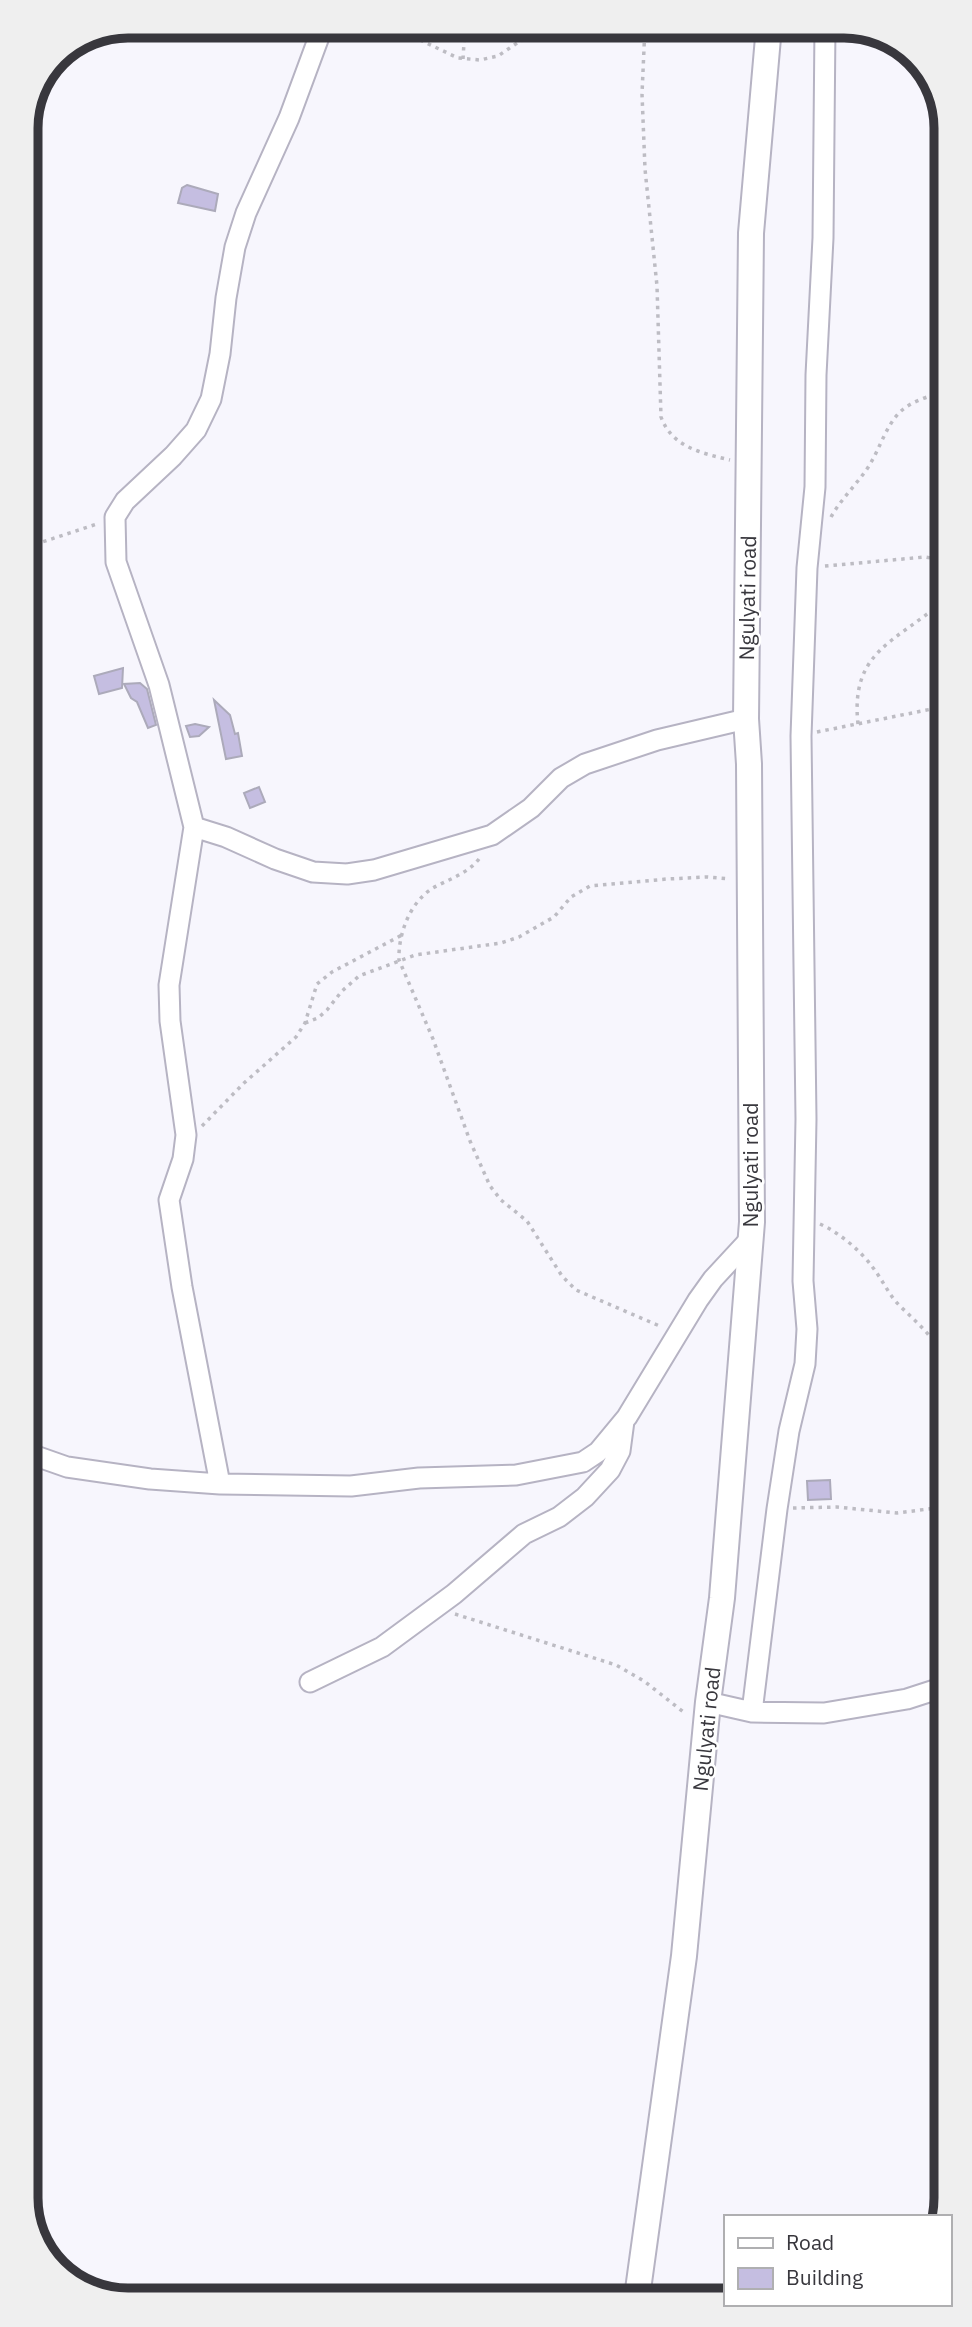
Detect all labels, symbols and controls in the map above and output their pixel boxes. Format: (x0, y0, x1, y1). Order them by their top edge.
street label: Ngulyati road (732, 535, 762, 661)
street label: Ngulyati road (736, 1102, 764, 1228)
street label: Ngulyati road (686, 1665, 726, 1793)
legend (724, 2215, 951, 2306)
text: Road (786, 2228, 834, 2256)
text: Building (786, 2263, 863, 2291)

